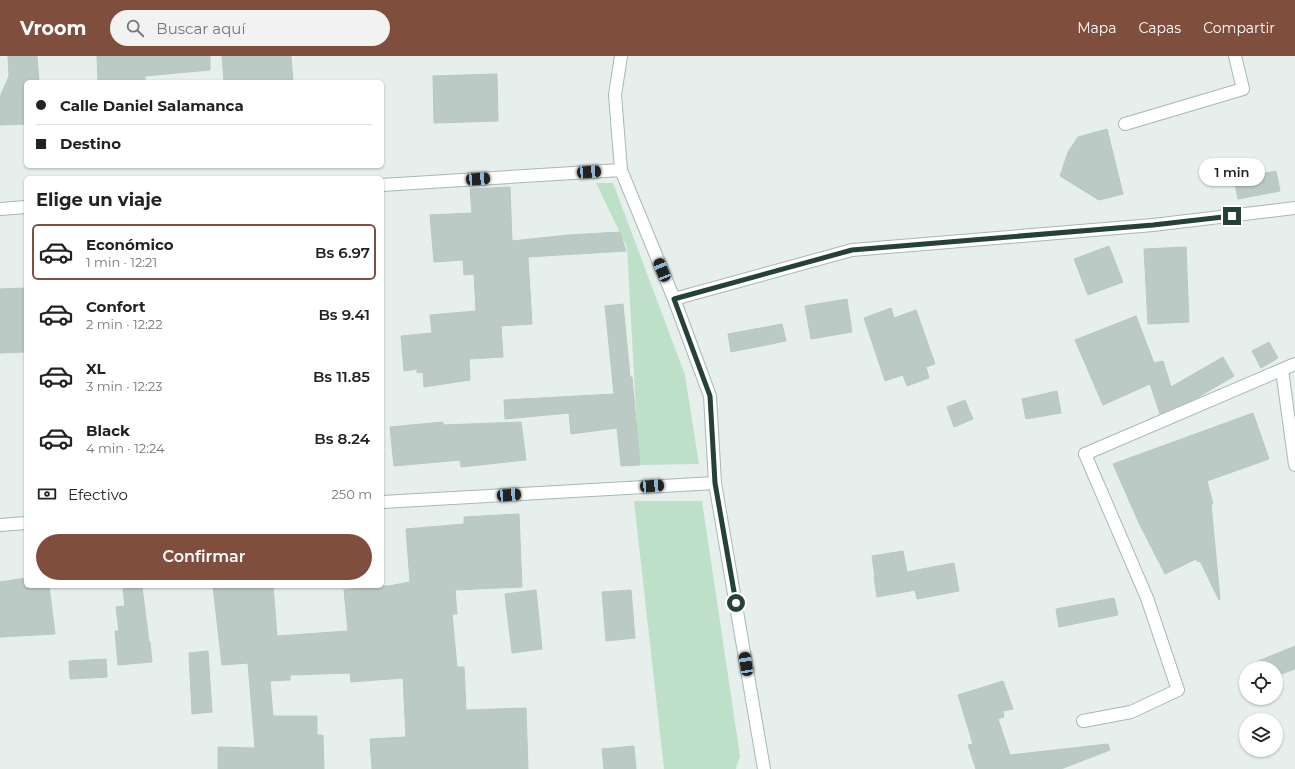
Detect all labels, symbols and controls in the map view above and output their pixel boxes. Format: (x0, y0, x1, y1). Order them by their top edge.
search box (110, 10, 390, 46)
text: Vroom (20, 17, 86, 40)
icon: search (124, 17, 146, 39)
text: Buscar aquí (156, 19, 245, 38)
text: Mapa (1077, 19, 1117, 37)
text: Capas (1139, 19, 1181, 37)
text: Compartir (1203, 19, 1275, 37)
text: Calle Daniel Salamanca (60, 96, 244, 115)
text: Destino (60, 134, 121, 153)
callout: 1 min (1199, 158, 1265, 186)
text: 1 min (1215, 164, 1249, 180)
car (577, 165, 601, 179)
car (466, 172, 490, 186)
text: Elige un viaje (36, 189, 162, 211)
route end (1223, 207, 1241, 225)
icon: car (38, 234, 74, 270)
text: Económico (86, 235, 174, 254)
text: Bs 6.97 (315, 243, 370, 262)
text: 1 min · 12:21 (86, 254, 157, 270)
car (652, 257, 672, 283)
icon: car (38, 296, 74, 332)
text: Confort (86, 297, 146, 316)
text: Bs 9.41 (318, 305, 370, 324)
text: 2 min · 12:22 (86, 316, 163, 332)
icon: car (38, 358, 74, 394)
text: XL (86, 359, 105, 378)
text: Bs 11.85 (313, 367, 370, 386)
text: 3 min · 12:23 (86, 378, 162, 394)
icon: car (38, 420, 74, 456)
text: Black (86, 421, 130, 440)
text: Bs 8.24 (314, 429, 370, 448)
text: 4 min · 12:24 (86, 440, 165, 456)
car (640, 479, 664, 493)
icon: cash (36, 483, 58, 505)
text: Efectivo (68, 485, 128, 504)
text: 250 m (331, 486, 372, 502)
car (497, 488, 521, 502)
button: Confirmar (36, 534, 372, 580)
route start (727, 594, 745, 612)
car (738, 651, 754, 677)
map controls (1239, 661, 1283, 757)
button: locate (1239, 661, 1283, 705)
button: layers (1239, 713, 1283, 757)

